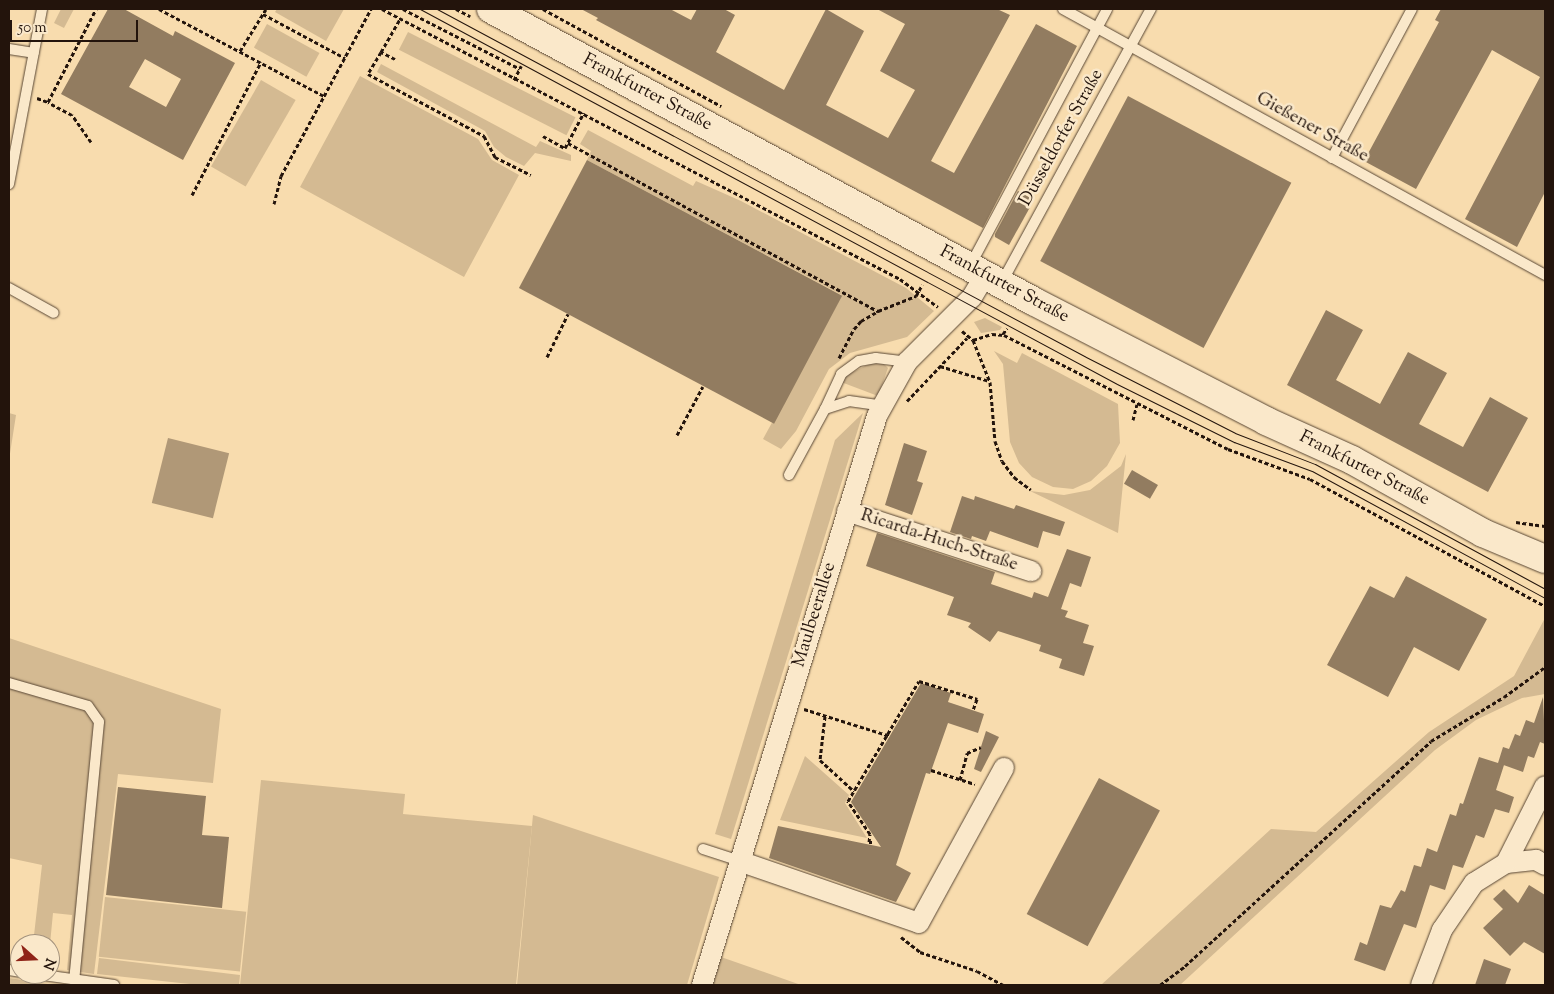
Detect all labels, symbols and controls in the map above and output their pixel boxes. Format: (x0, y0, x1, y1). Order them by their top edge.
scale bar (12, 10, 140, 42)
text: 50 m (18, 18, 47, 39)
street label: Frankfurter Straße (579, 50, 715, 136)
street label: Düsseldorfer Straße (1015, 66, 1109, 210)
street label: Gießener Straße (1252, 88, 1372, 168)
street label: Frankfurter Straße (936, 242, 1072, 328)
street label: Frankfurter Straße (1295, 427, 1433, 511)
street label: Ricarda-Huch-Straße (858, 505, 1020, 577)
street label: Maulbeerallee (789, 560, 841, 670)
north arrow (10, 934, 60, 984)
text: N (37, 955, 59, 972)

